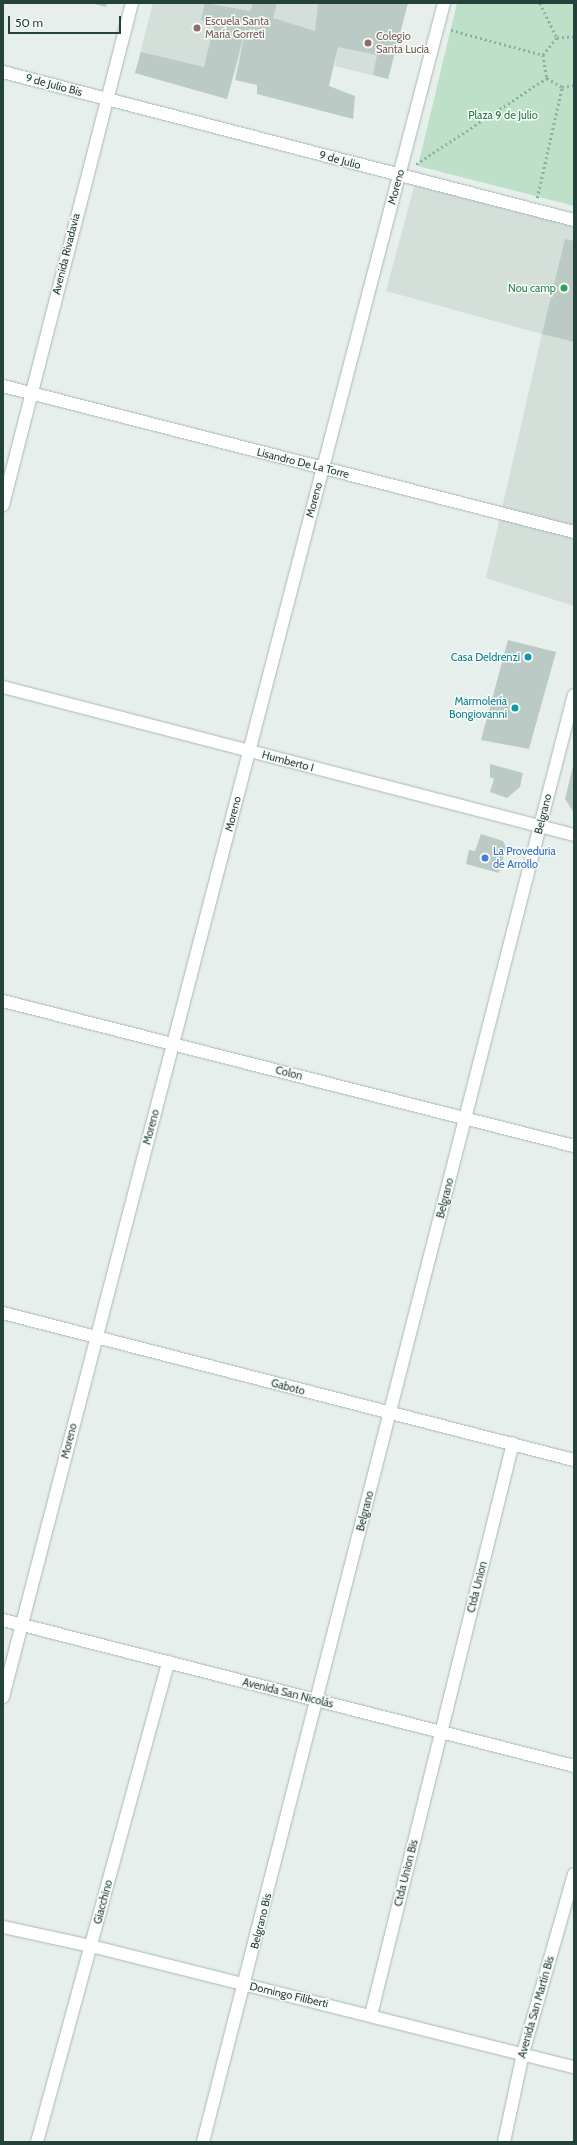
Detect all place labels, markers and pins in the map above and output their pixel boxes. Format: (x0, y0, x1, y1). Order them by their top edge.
place label: Escuela Santa María Gorreti (205, 15, 269, 41)
marker: Escuela Santa María Gorreti (192, 23, 202, 33)
place label: Colegio Santa Lucia (376, 30, 429, 56)
marker: Colegio Santa Lucia (363, 38, 373, 48)
place label: Nou camp (508, 281, 556, 295)
marker: Nou camp (559, 283, 569, 293)
place label: Casa Deldrenzi (451, 650, 520, 664)
marker: Casa Deldrenzi (523, 652, 533, 662)
place label: Marmolería Bongiovanni (449, 695, 507, 721)
marker: Marmolería Bongiovanni (510, 703, 520, 713)
place label: La Proveduria de Arrollo (493, 845, 556, 871)
marker: La Proveduria de Arrollo (480, 853, 490, 863)

